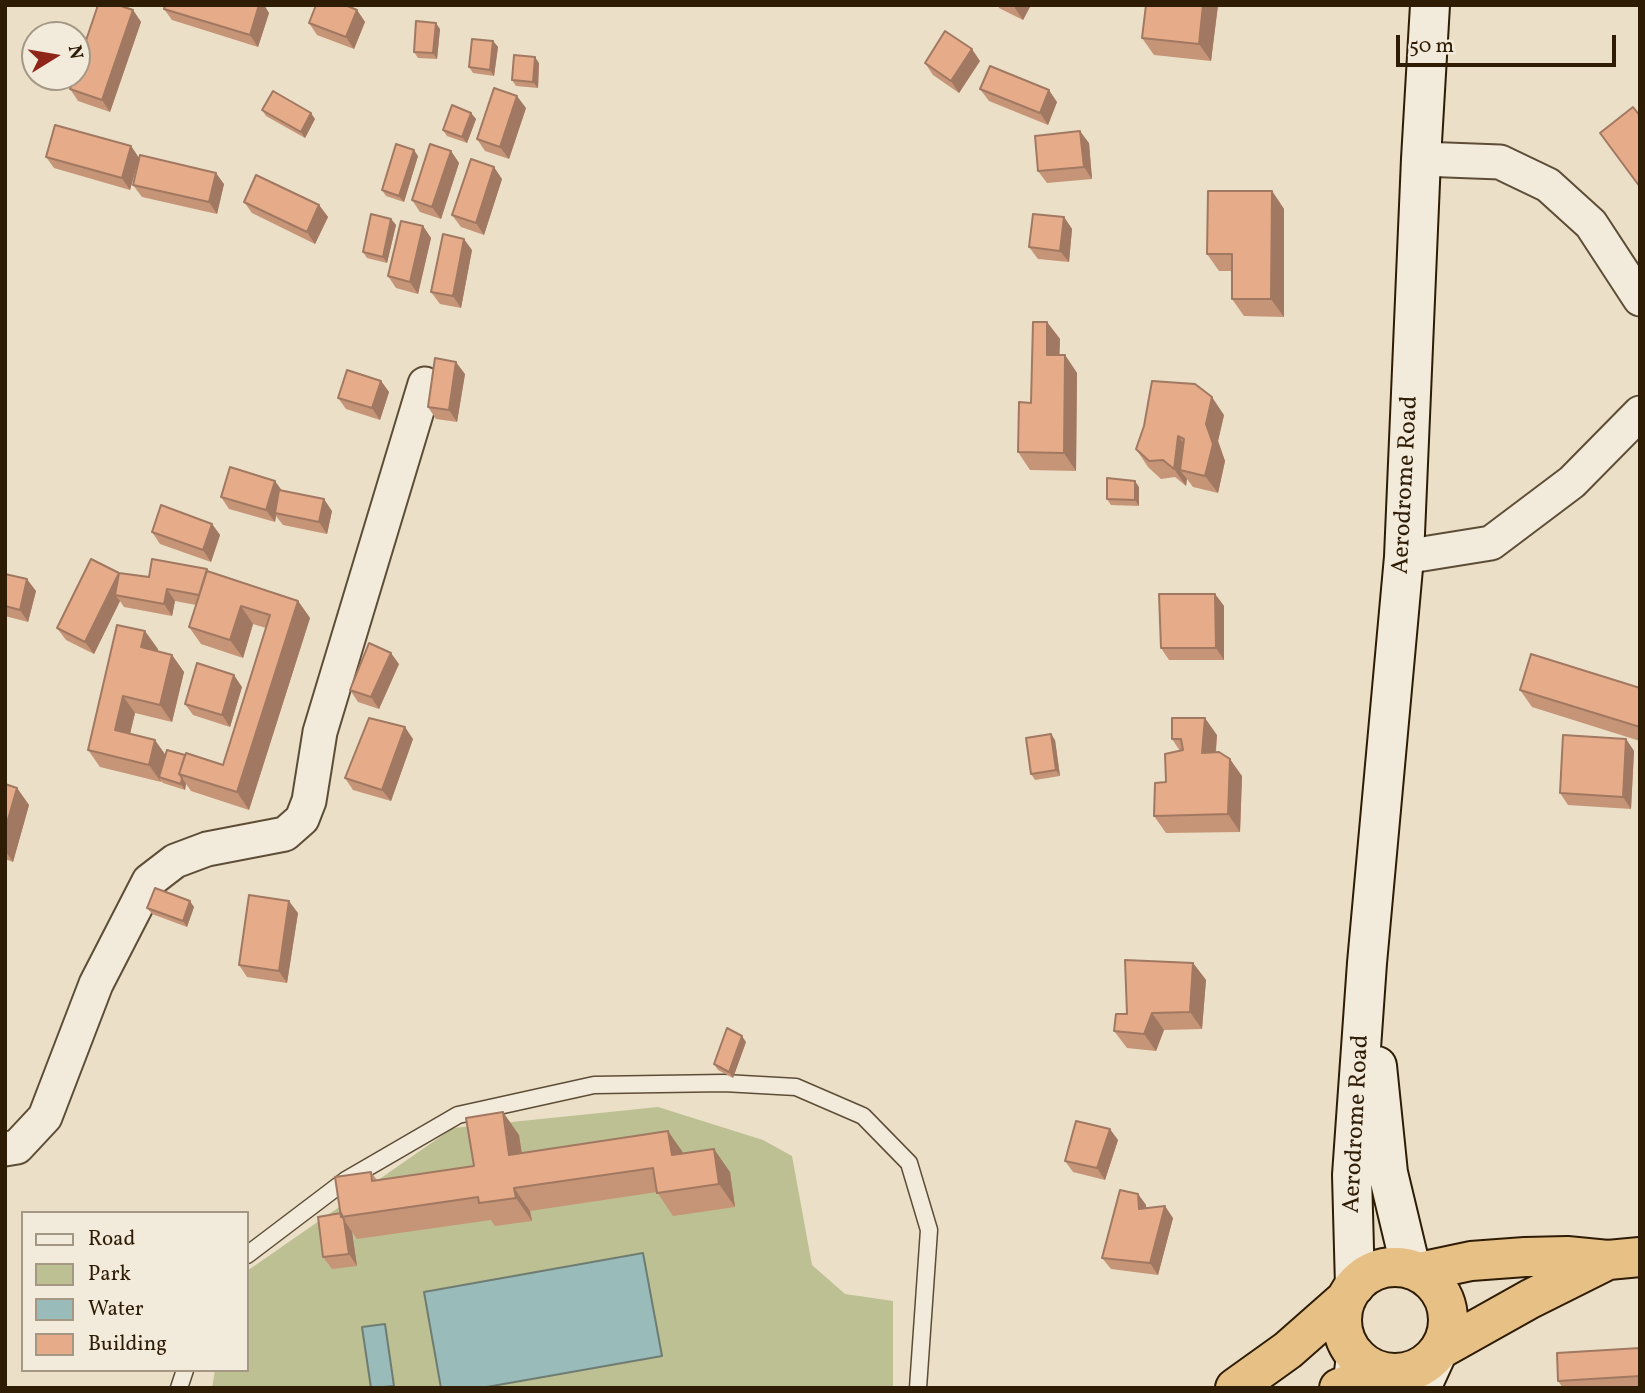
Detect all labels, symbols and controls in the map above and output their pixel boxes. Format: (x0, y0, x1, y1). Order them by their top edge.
north arrow (21, 21, 91, 91)
scale bar (1400, 21, 1620, 65)
text: 50 m (1409, 32, 1454, 61)
text: N (61, 43, 89, 62)
street label: Aerodrome Road (1388, 395, 1426, 575)
street label: Aerodrome Road (1339, 1034, 1377, 1214)
legend (21, 1211, 248, 1372)
text: Road (88, 1225, 135, 1254)
text: Park (88, 1260, 131, 1289)
text: Water (88, 1295, 144, 1324)
text: Building (88, 1330, 167, 1359)

